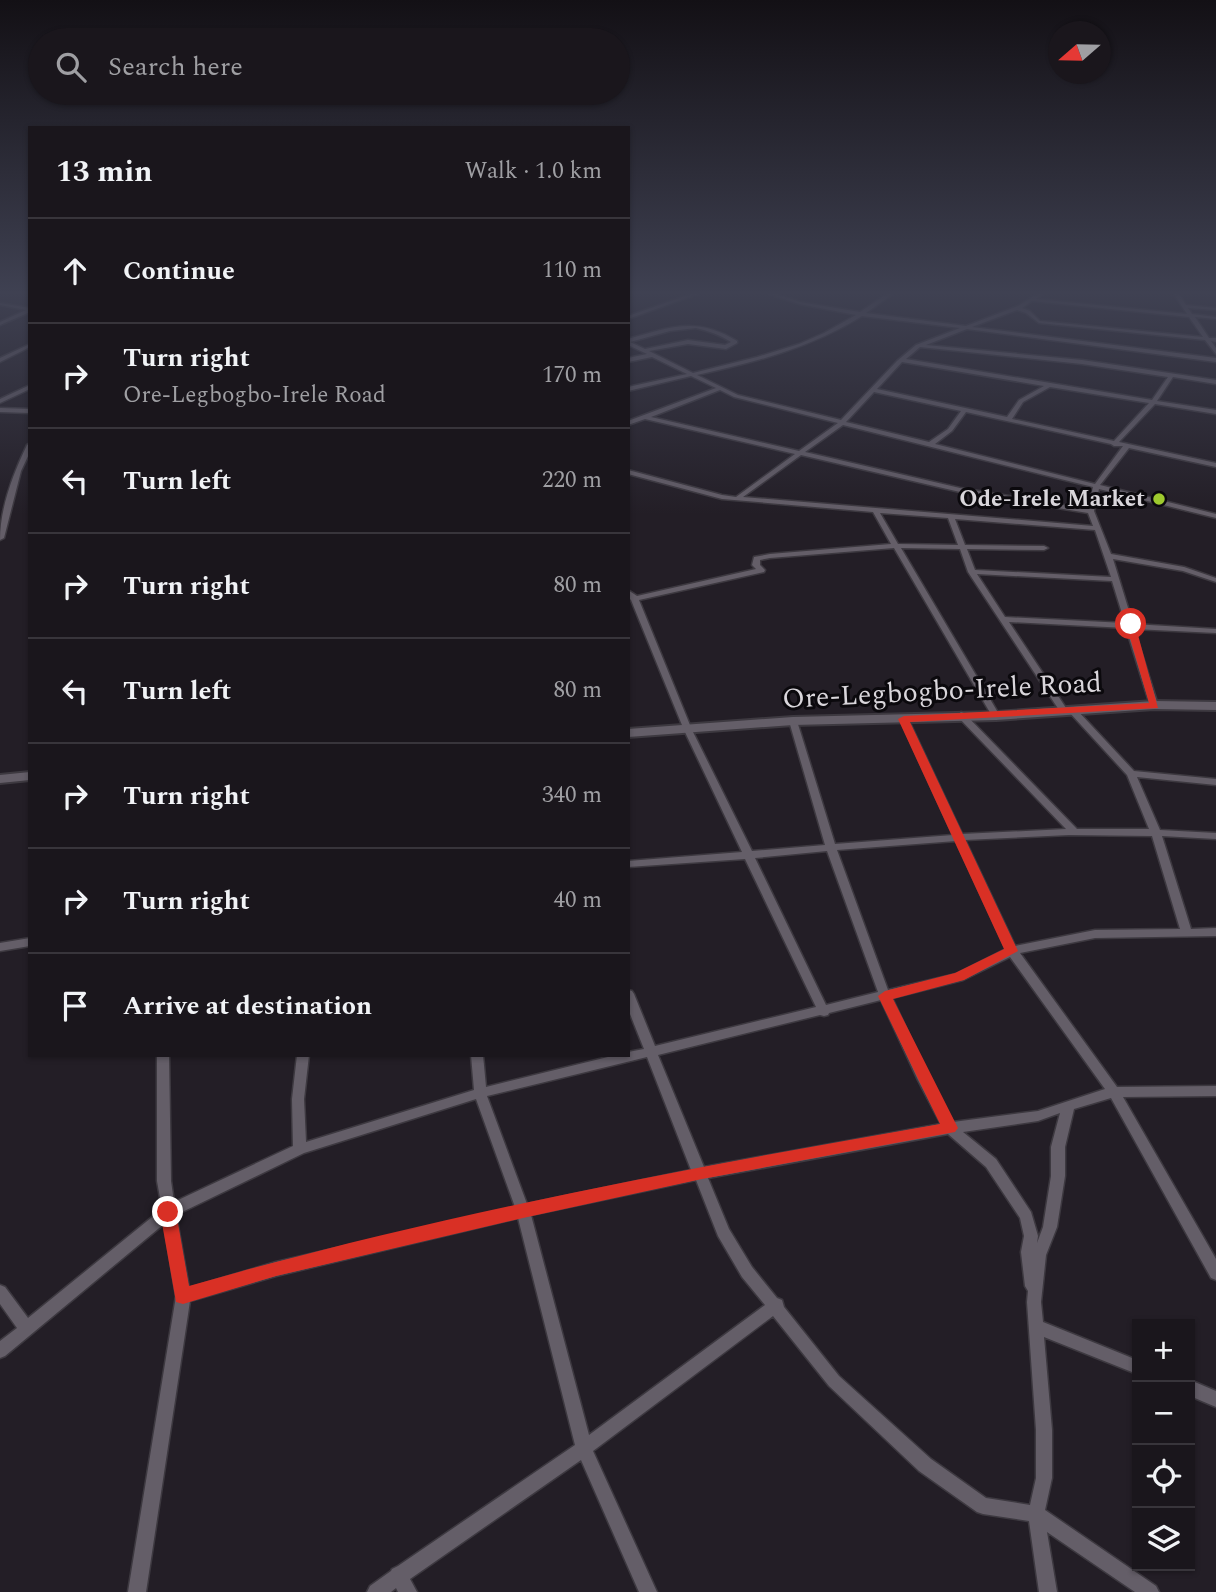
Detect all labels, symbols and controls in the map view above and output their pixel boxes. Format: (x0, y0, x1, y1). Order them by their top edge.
north arrow (1048, 21, 1111, 84)
search box (28, 28, 630, 105)
text: Search here (108, 47, 243, 87)
icon: search (52, 48, 90, 86)
text: 13 min (56, 149, 153, 195)
text: Walk · 1.0 km (465, 154, 602, 189)
text: Continue (123, 251, 235, 291)
icon: ahead (56, 252, 94, 290)
text: 110 m (542, 253, 602, 288)
text: Turn right (123, 338, 250, 378)
icon: right (56, 357, 94, 395)
text: 170 m (542, 358, 602, 393)
text: Ore-Legbogbo-Irele Road (123, 378, 386, 413)
text: Turn left (123, 461, 231, 501)
icon: left (56, 462, 94, 500)
text: 220 m (542, 463, 602, 498)
place label: Ode-Irele Market (959, 482, 1145, 517)
marker: Ode-Irele Market (1151, 491, 1167, 507)
text: Turn right (123, 566, 250, 606)
icon: right (56, 567, 94, 605)
text: 80 m (553, 568, 602, 603)
route start (1115, 608, 1146, 639)
street label: Ore-Legbogbo-Irele Road (781, 661, 1103, 721)
text: Turn left (123, 671, 231, 711)
icon: left (56, 672, 94, 710)
text: 80 m (553, 673, 602, 708)
text: Turn right (123, 776, 250, 816)
icon: right (56, 777, 94, 815)
text: 340 m (542, 778, 602, 813)
text: Turn right (123, 881, 250, 921)
icon: right (56, 882, 94, 920)
text: 40 m (553, 883, 602, 918)
text: Arrive at destination (123, 986, 372, 1026)
icon: arrive (56, 987, 94, 1025)
route end (152, 1196, 183, 1227)
map controls (1132, 1319, 1195, 1571)
button: + (1132, 1319, 1195, 1382)
button: − (1132, 1382, 1195, 1445)
button: locate (1132, 1445, 1195, 1508)
button: layers (1132, 1508, 1195, 1571)

